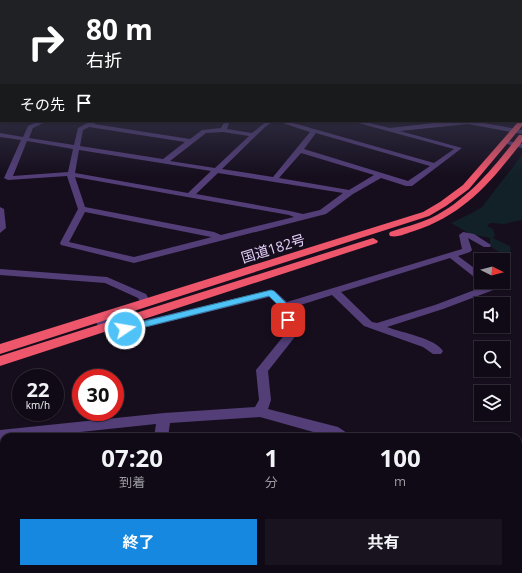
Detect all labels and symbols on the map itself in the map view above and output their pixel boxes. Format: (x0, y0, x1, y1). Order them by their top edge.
street label: 国道182号 (239, 229, 307, 267)
north arrow (474, 253, 510, 289)
pin (271, 303, 305, 337)
position arrow (104, 308, 146, 350)
speed limit sign: 30 (72, 369, 124, 421)

